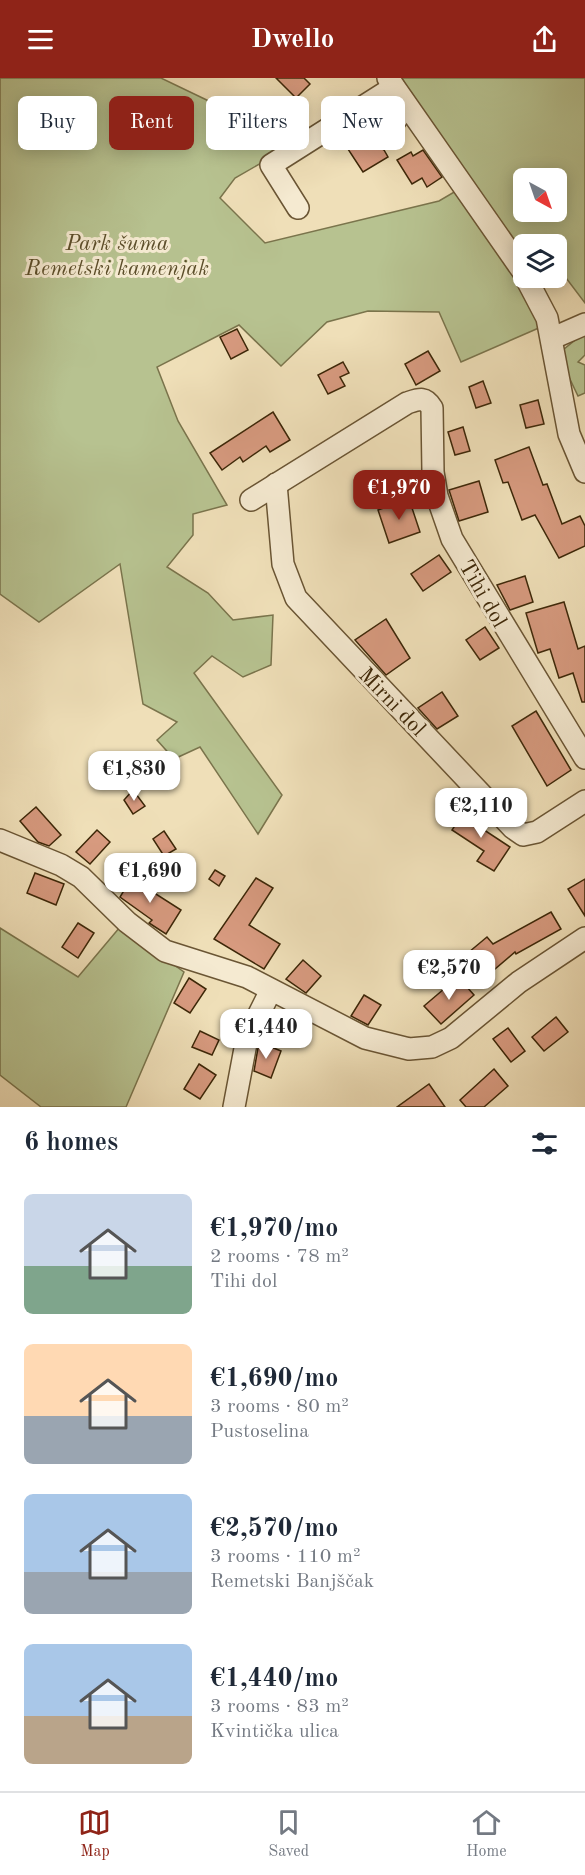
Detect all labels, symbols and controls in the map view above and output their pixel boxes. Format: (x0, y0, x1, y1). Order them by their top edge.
icon: menu (24, 23, 57, 56)
icon: share (528, 23, 561, 56)
text: Dwello (251, 26, 334, 53)
chip: Buy (18, 96, 97, 150)
chip: Rent (109, 96, 194, 150)
chip: Filters (206, 96, 309, 150)
chip: New (321, 96, 405, 150)
north arrow (513, 168, 567, 222)
map controls (513, 168, 567, 288)
park label: Park šuma Remetski kamenjak (24, 233, 209, 280)
button: layers (513, 234, 567, 288)
pin: €1,970 (350, 470, 448, 521)
text: €1,970 (367, 479, 431, 499)
street label: Tihi dol (454, 556, 510, 632)
street label: Mirni dol (354, 664, 429, 741)
pin: €1,830 (85, 751, 183, 802)
text: €1,830 (102, 760, 166, 780)
pin: €2,110 (432, 788, 530, 839)
text: €2,110 (449, 797, 513, 817)
pin: €1,690 (101, 853, 199, 904)
text: €1,690 (118, 862, 182, 882)
pin: €2,570 (400, 950, 498, 1001)
text: €2,570 (417, 959, 481, 979)
pin: €1,440 (217, 1009, 315, 1060)
text: €1,440 (234, 1018, 298, 1038)
icon: filters (528, 1127, 561, 1160)
text: 6 homes (24, 1130, 118, 1156)
text: €1,970/mo (210, 1216, 338, 1242)
icon: home (72, 1218, 144, 1290)
text: 2 rooms · 78 m² (210, 1247, 349, 1267)
text: Tihi dol (210, 1272, 277, 1292)
text: €1,690/mo (210, 1366, 338, 1392)
icon: home (72, 1368, 144, 1440)
text: 3 rooms · 80 m² (210, 1397, 349, 1417)
text: Pustoselina (210, 1422, 309, 1442)
text: €2,570/mo (210, 1516, 338, 1542)
icon: home (72, 1518, 144, 1590)
text: 3 rooms · 110 m² (210, 1547, 360, 1567)
text: Remetski Banjščak (210, 1572, 374, 1592)
text: €1,440/mo (210, 1666, 338, 1692)
icon: home (72, 1668, 144, 1740)
text: 3 rooms · 83 m² (210, 1697, 349, 1717)
text: Kvintička ulica (210, 1722, 339, 1742)
tab: Map (78, 1806, 111, 1862)
tab: Saved (268, 1806, 309, 1862)
tab: Home (466, 1806, 507, 1862)

